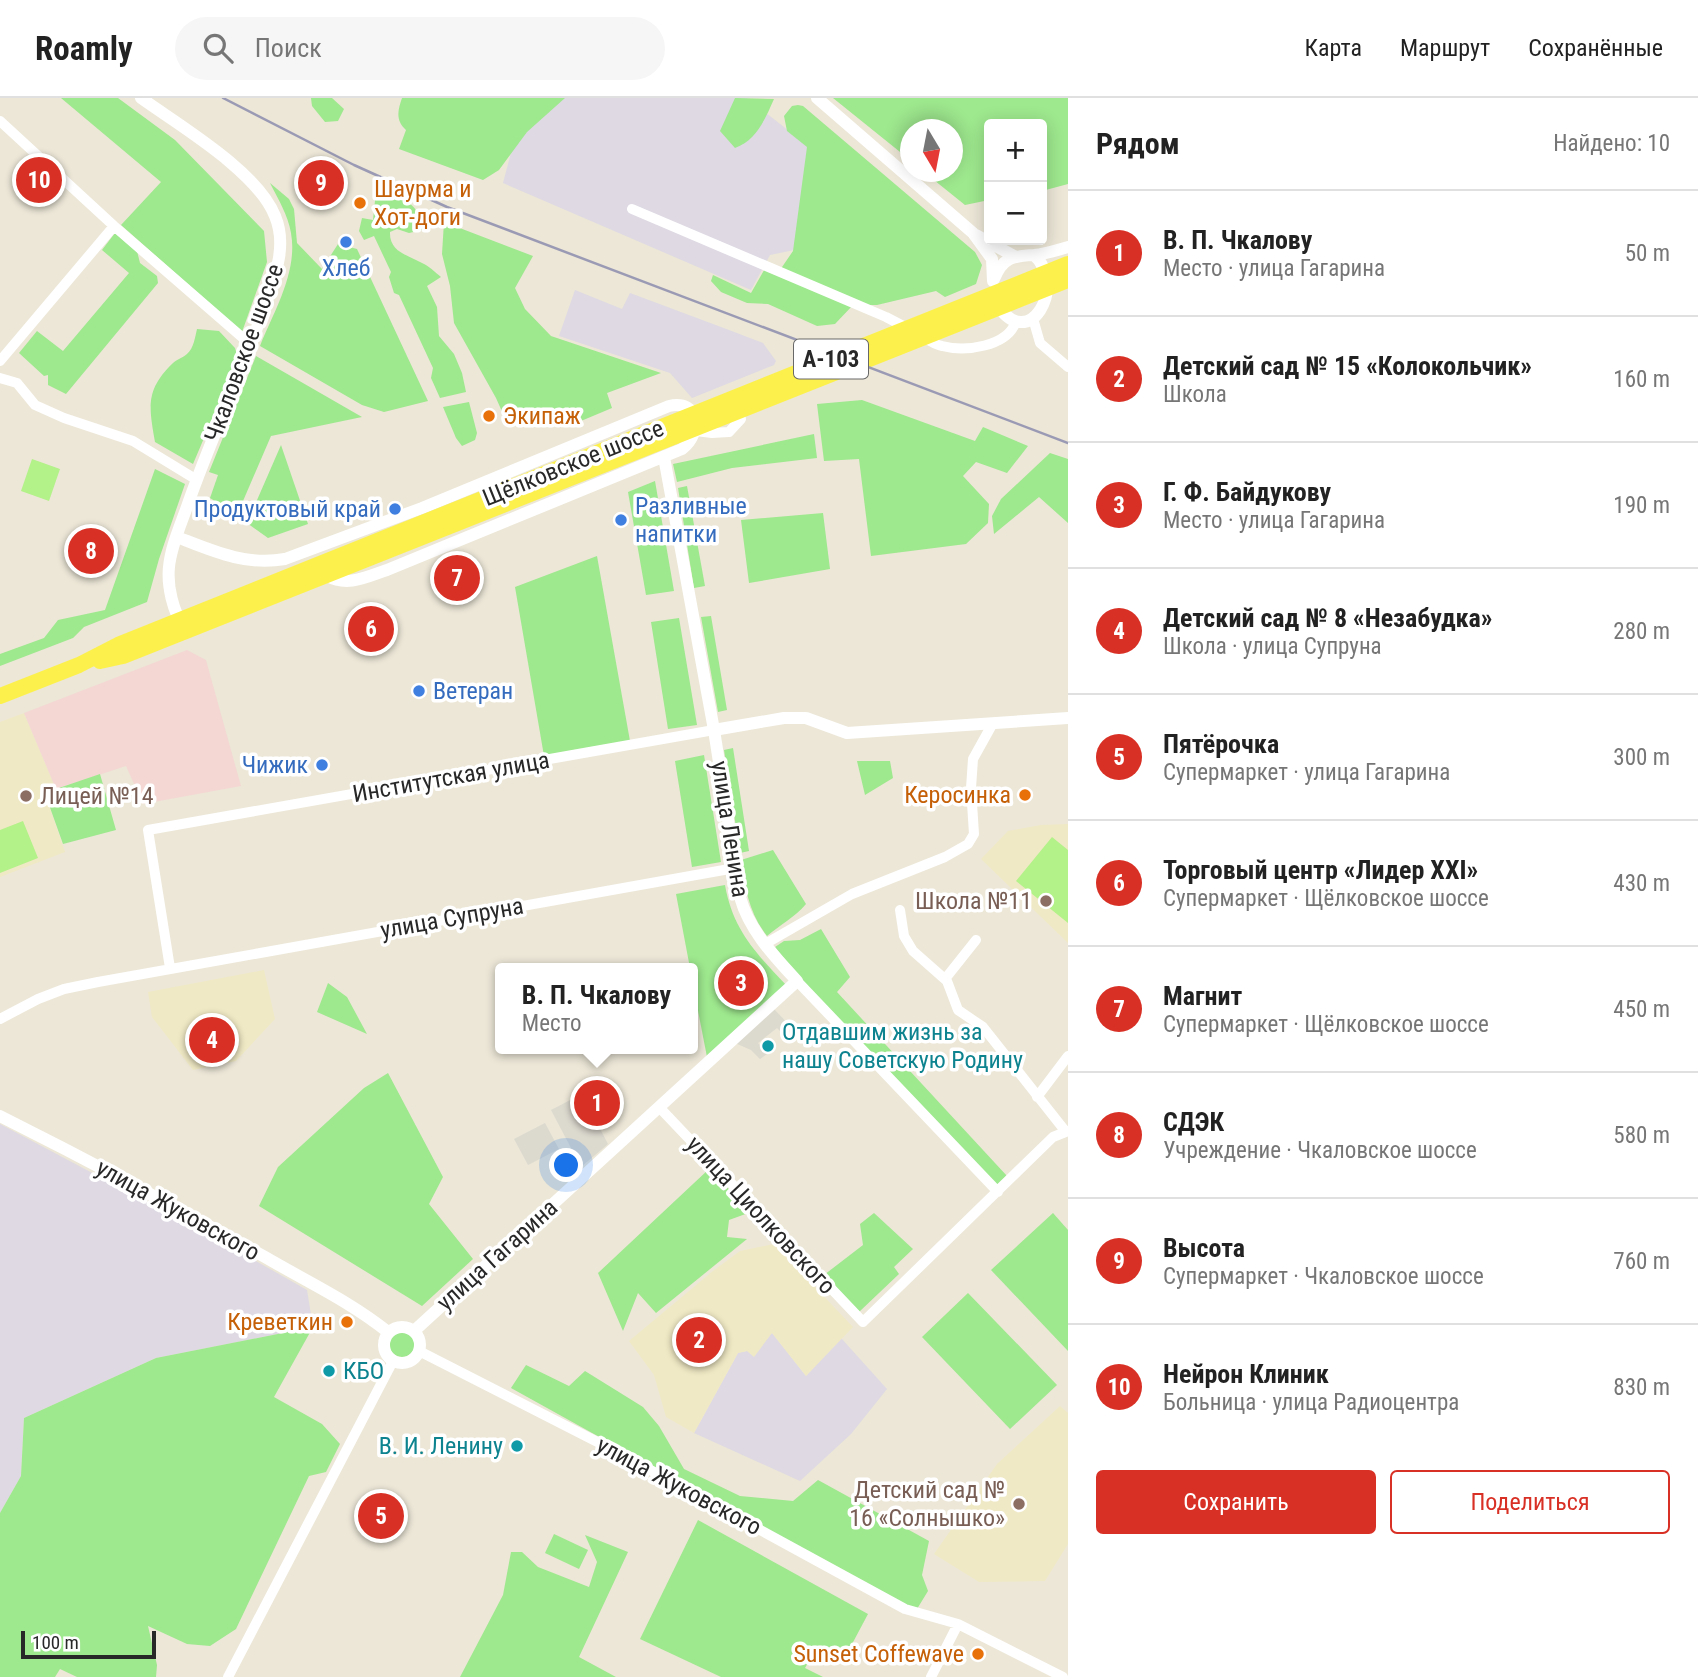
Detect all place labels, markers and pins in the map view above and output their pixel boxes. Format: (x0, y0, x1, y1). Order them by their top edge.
pin: 10 (16, 154, 62, 206)
pin: 9 (298, 157, 344, 209)
place label: Шаурма и Хот-доги (374, 175, 471, 231)
marker: Шаурма и Хот-доги (352, 195, 368, 211)
marker: Хлеб (338, 234, 354, 250)
place label: Хлеб (322, 254, 370, 282)
place label: Экипаж (503, 402, 581, 430)
marker: Экипаж (481, 408, 497, 424)
place label: Разливные напитки (635, 492, 747, 548)
place label: Продуктовый край (194, 495, 381, 523)
marker: Продуктовый край (387, 501, 403, 517)
marker: Разливные напитки (613, 512, 629, 528)
pin: 8 (68, 525, 114, 577)
pin: 7 (434, 552, 480, 604)
pin: 6 (348, 603, 394, 655)
place label: Ветеран (433, 677, 513, 705)
marker: Ветеран (411, 683, 427, 699)
place label: Чижик (242, 751, 308, 779)
marker: Чижик (314, 757, 330, 773)
place label: Керосинка (904, 781, 1011, 809)
place label: Лицей №14 (40, 782, 154, 810)
marker: Керосинка (1017, 787, 1033, 803)
marker: Лицей №14 (18, 788, 34, 804)
place label: Школа №11 (915, 887, 1032, 915)
marker: Школа №11 (1038, 893, 1054, 909)
pin: 3 (718, 957, 764, 1009)
pin: 4 (189, 1014, 235, 1066)
place label: Отдавшим жизнь за нашу Советскую Родину (782, 1018, 1023, 1074)
marker: Отдавшим жизнь за нашу Советскую Родину (760, 1038, 776, 1054)
pin: 1 (574, 1077, 620, 1129)
place label: Креветкин (227, 1308, 333, 1336)
marker: Креветкин (339, 1314, 355, 1330)
pin: 2 (676, 1314, 722, 1366)
place label: КБО (343, 1357, 384, 1385)
marker: КБО (321, 1363, 337, 1379)
place label: В. И. Ленину (379, 1432, 503, 1460)
marker: В. И. Ленину (509, 1438, 525, 1454)
place label: Детский сад № 16 «Солнышко» (849, 1476, 1005, 1532)
pin: 5 (358, 1490, 404, 1542)
marker: Детский сад № 16 «Солнышко» (1011, 1496, 1027, 1512)
place label: Sunset Coffewave (793, 1640, 964, 1668)
marker: Sunset Coffewave (970, 1646, 986, 1662)

